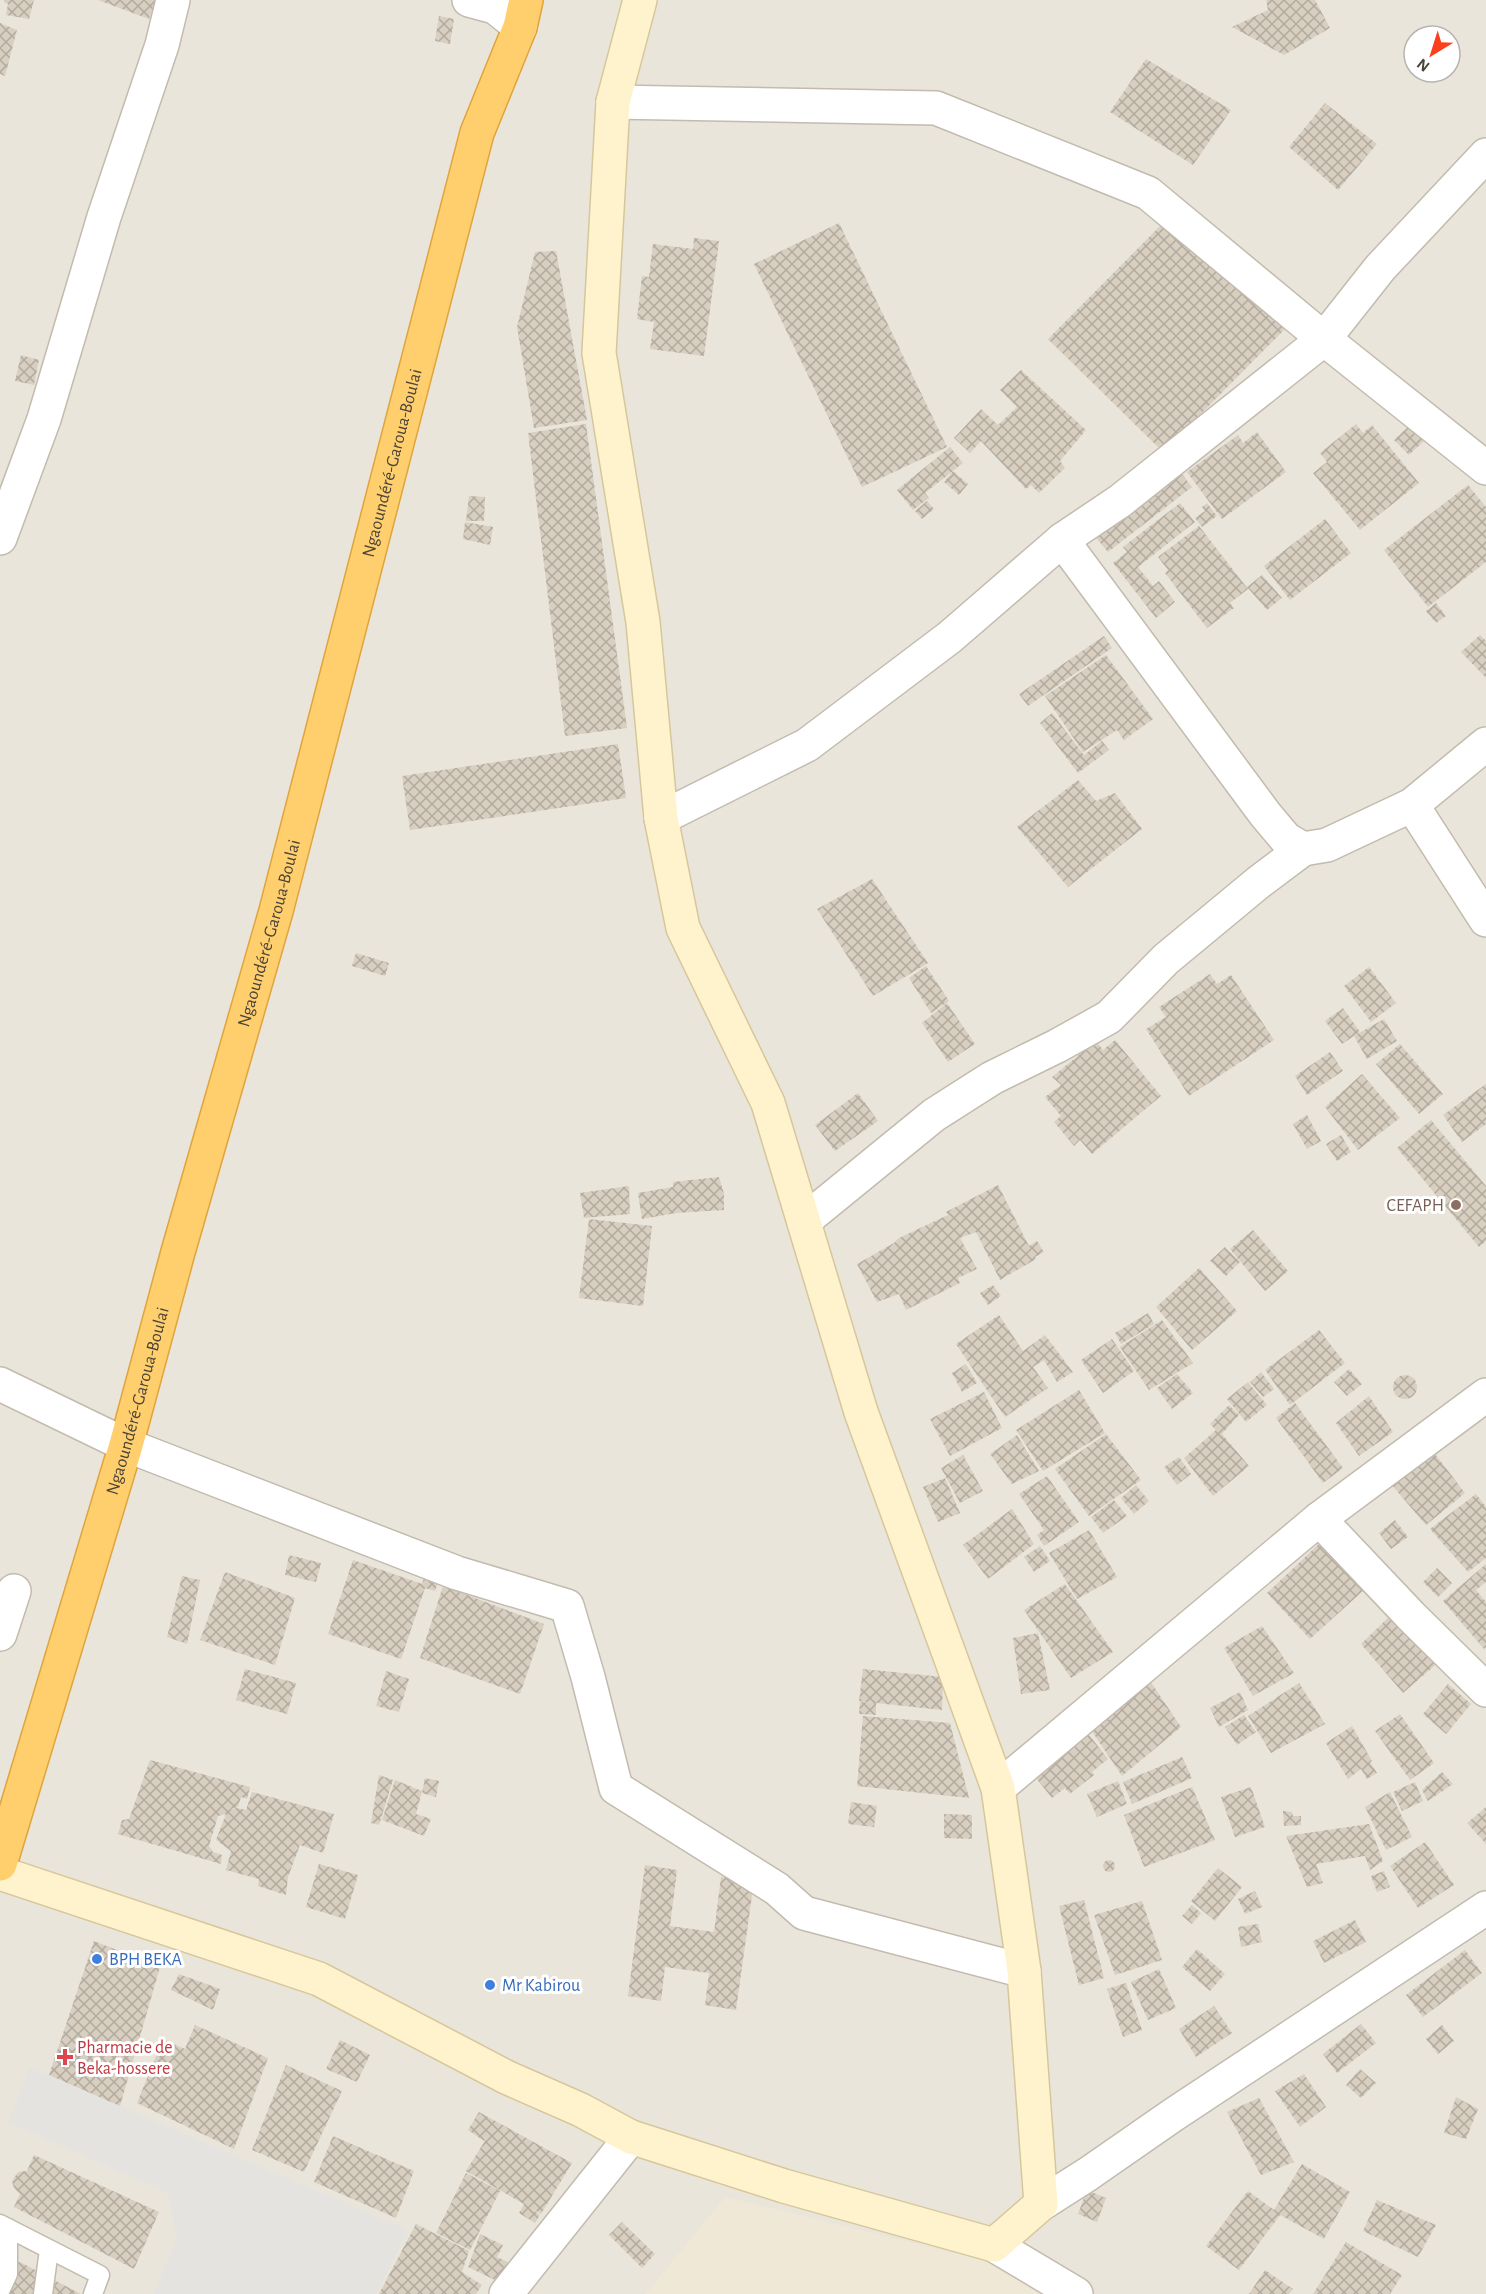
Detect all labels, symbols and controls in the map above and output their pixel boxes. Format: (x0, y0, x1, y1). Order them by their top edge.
north arrow (1402, 24, 1462, 84)
text: N (1414, 55, 1433, 75)
street label: Ngaoundéré-Garoua-Boulai (360, 367, 426, 559)
street label: Ngaoundéré-Garoua-Boulai (235, 838, 304, 1029)
place label: CEFAPH (1387, 1197, 1444, 1215)
marker: CEFAPH (1449, 1198, 1463, 1212)
street label: Ngaoundéré-Garoua-Boulai (104, 1305, 173, 1497)
place label: BPH BEKA (109, 1951, 182, 1969)
marker: BPH BEKA (90, 1952, 104, 1966)
place label: Mr Kabirou (502, 1977, 580, 1995)
marker: Mr Kabirou (483, 1978, 497, 1992)
place label: Pharmacie de Beka-hossere (77, 2039, 173, 2078)
marker: Pharmacie de Beka-hossere (58, 2050, 72, 2064)

